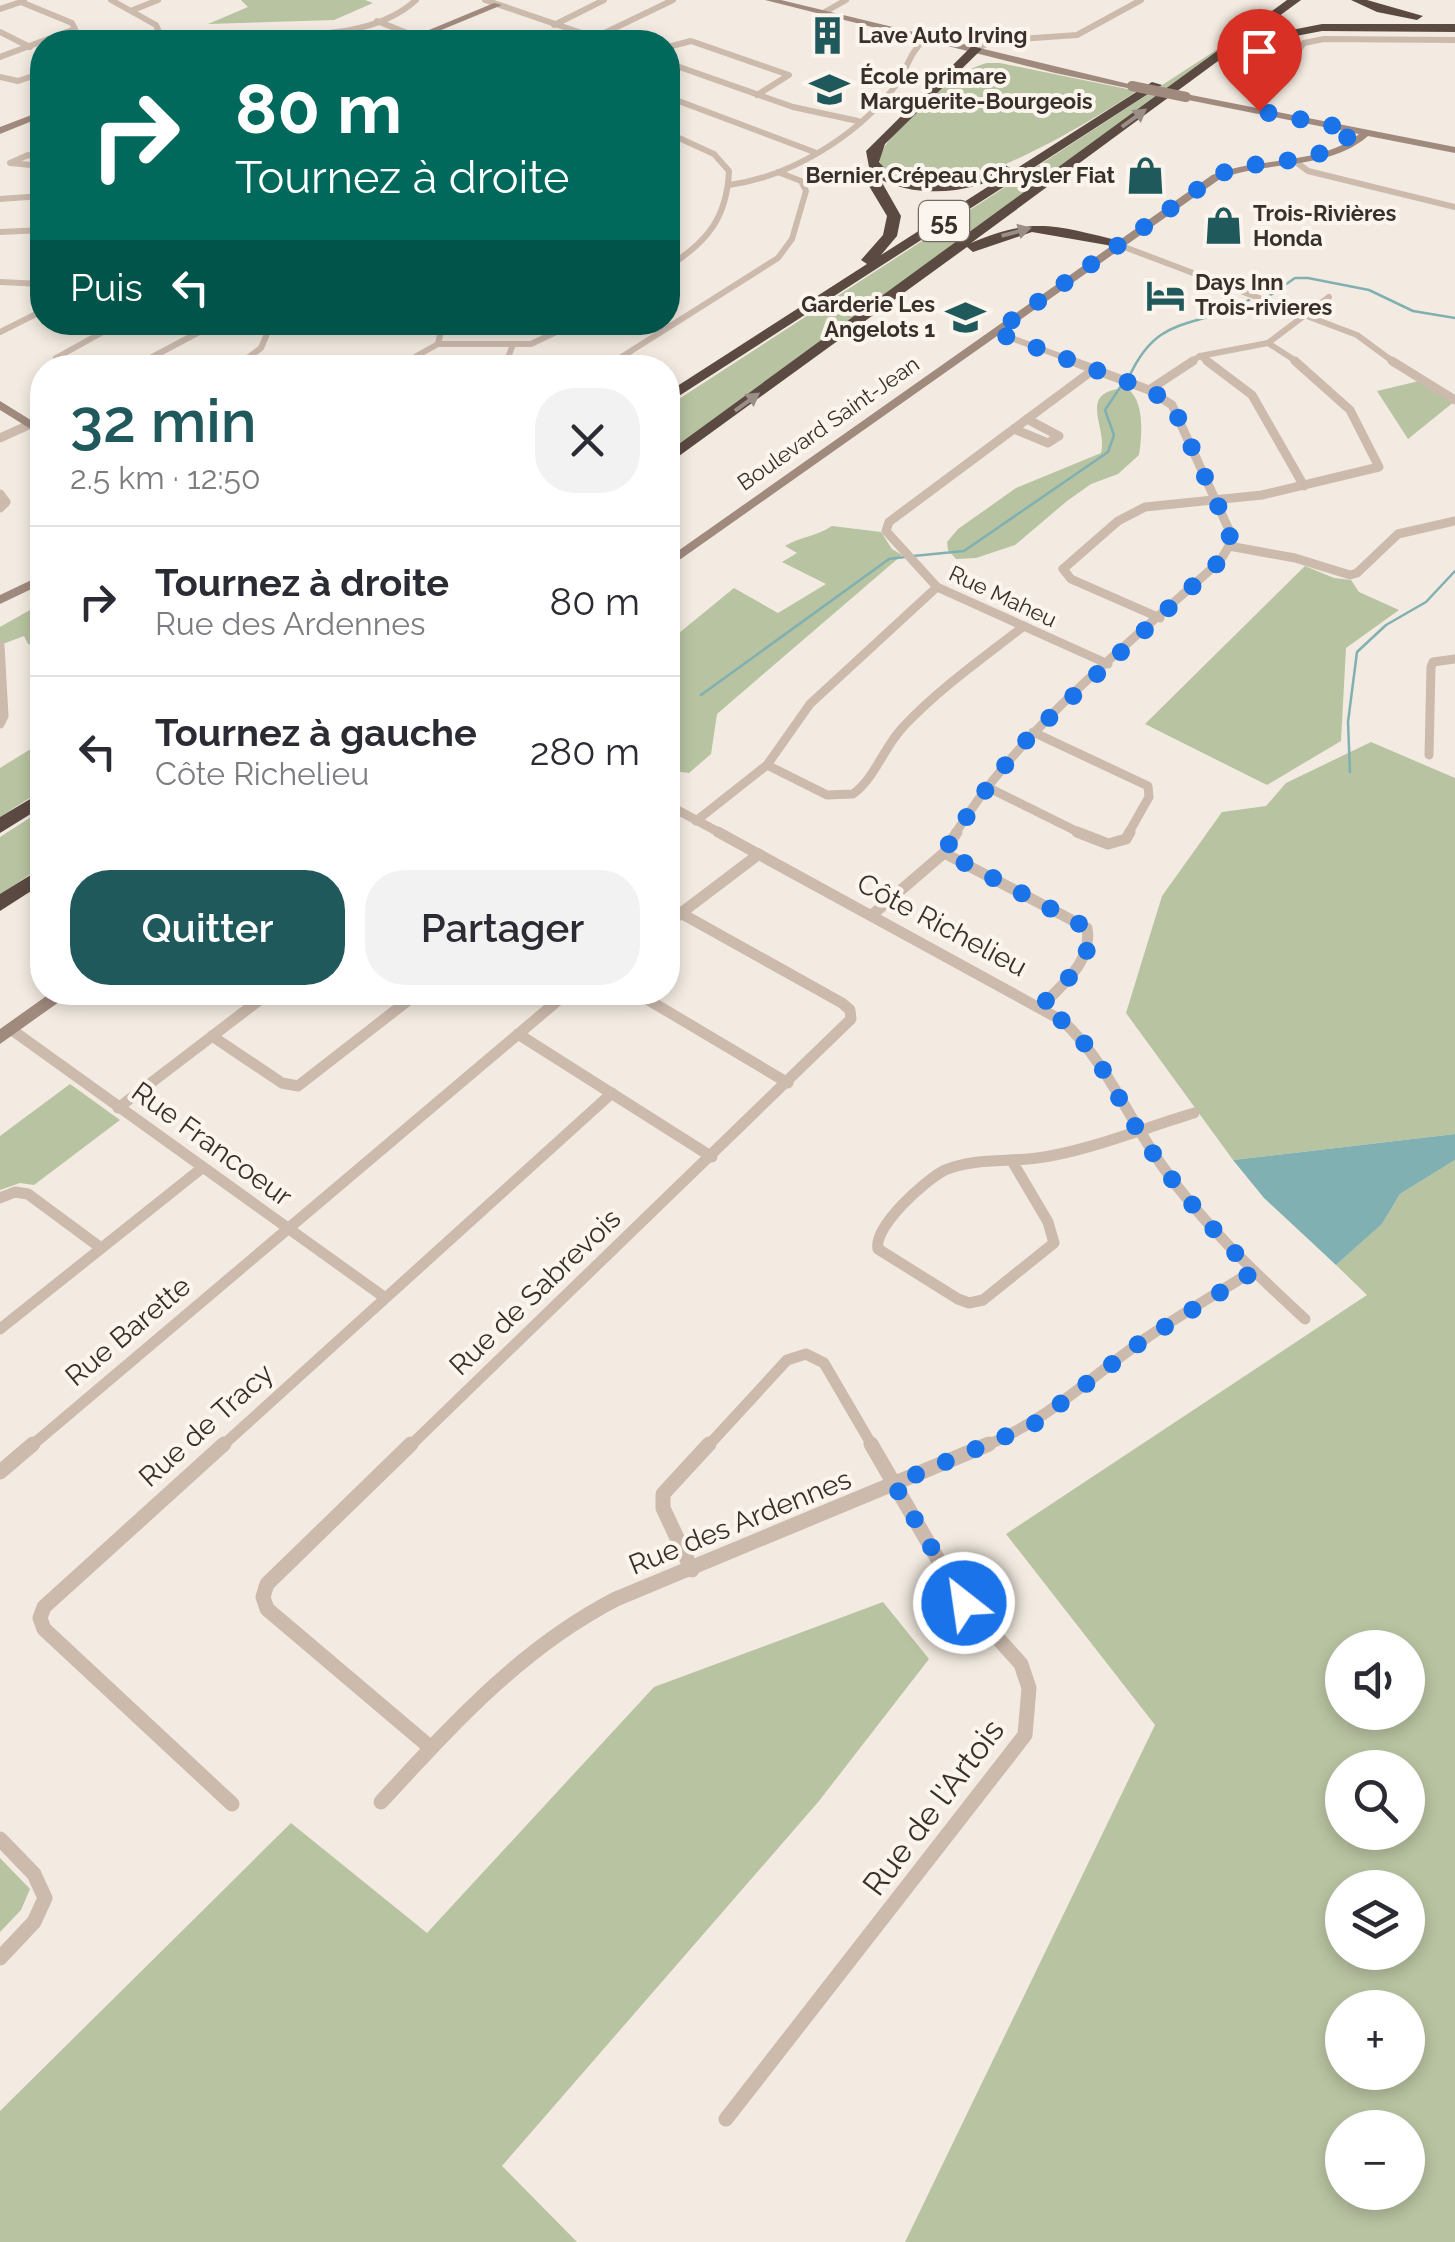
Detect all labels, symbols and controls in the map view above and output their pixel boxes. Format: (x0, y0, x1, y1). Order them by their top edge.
pin (1217, 9, 1302, 112)
building icon: Lave Auto Irving (807, 14, 849, 56)
place label: Lave Auto Irving (858, 22, 1027, 48)
icon: arrive (1232, 24, 1287, 79)
place label: École primare Marguerite-Bourgeois (860, 63, 1093, 114)
text: 80 m (235, 67, 402, 149)
school or university icon: École primare Marguerite-Bourgeois (809, 68, 851, 110)
icon: right (70, 70, 200, 200)
one-way arrow (1121, 108, 1147, 128)
text: Tournez à droite (235, 151, 569, 204)
shop icon: Bernier Crépeau Chrysler Fiat (1124, 154, 1166, 196)
place label: Bernier Crépeau Chrysler Fiat (805, 162, 1116, 188)
place label: Trois-Rivières Honda (1253, 200, 1396, 251)
road number: 55 (919, 201, 969, 241)
shop icon: Trois-Rivières Honda (1202, 205, 1244, 247)
one-way arrow (1000, 224, 1031, 239)
icon: left (163, 260, 218, 315)
text: Puis (70, 265, 143, 310)
place label: Days Inn Trois-rivieres (1195, 269, 1332, 320)
hotel icon: Days Inn Trois-rivieres (1144, 274, 1186, 316)
place label: Garderie Les Angelots 1 (801, 291, 935, 342)
school or university icon: Garderie Les Angelots 1 (944, 296, 986, 338)
street label: Boulevard Saint-Jean (732, 350, 924, 496)
text: 32 min (70, 386, 257, 456)
button: close (535, 388, 640, 493)
one-way arrow (734, 393, 760, 412)
text: 2.5 km · 12:50 (70, 459, 260, 496)
text: Tournez à droite (155, 560, 449, 605)
street label: Rue Maheu (945, 560, 1061, 632)
icon: right (70, 574, 125, 629)
text: 80 m (550, 579, 640, 624)
text: Rue des Ardennes (155, 605, 426, 642)
text: Tournez à gauche (155, 710, 477, 755)
icon: left (70, 724, 125, 779)
text: 280 m (530, 729, 640, 774)
text: Côte Richelieu (155, 755, 369, 792)
street label: Côte Richelieu (851, 866, 1033, 984)
button: Quitter (70, 870, 345, 985)
button: Partager (365, 870, 640, 985)
street label: Rue Francoeur (126, 1075, 299, 1213)
street label: Rue de Sabrevois (443, 1202, 627, 1382)
street label: Rue Barette (59, 1269, 197, 1393)
street label: Rue de Tracy (132, 1356, 280, 1494)
street label: Rue des Ardennes (624, 1462, 856, 1582)
position arrow (912, 1551, 1016, 1655)
map controls (1325, 1630, 1425, 2210)
button: sound (1325, 1630, 1425, 1730)
street label: Rue de l'Artois (855, 1712, 1011, 1902)
button: search (1325, 1750, 1425, 1850)
button: layers (1325, 1870, 1425, 1970)
button: + (1325, 1990, 1425, 2090)
button: − (1325, 2110, 1425, 2210)

